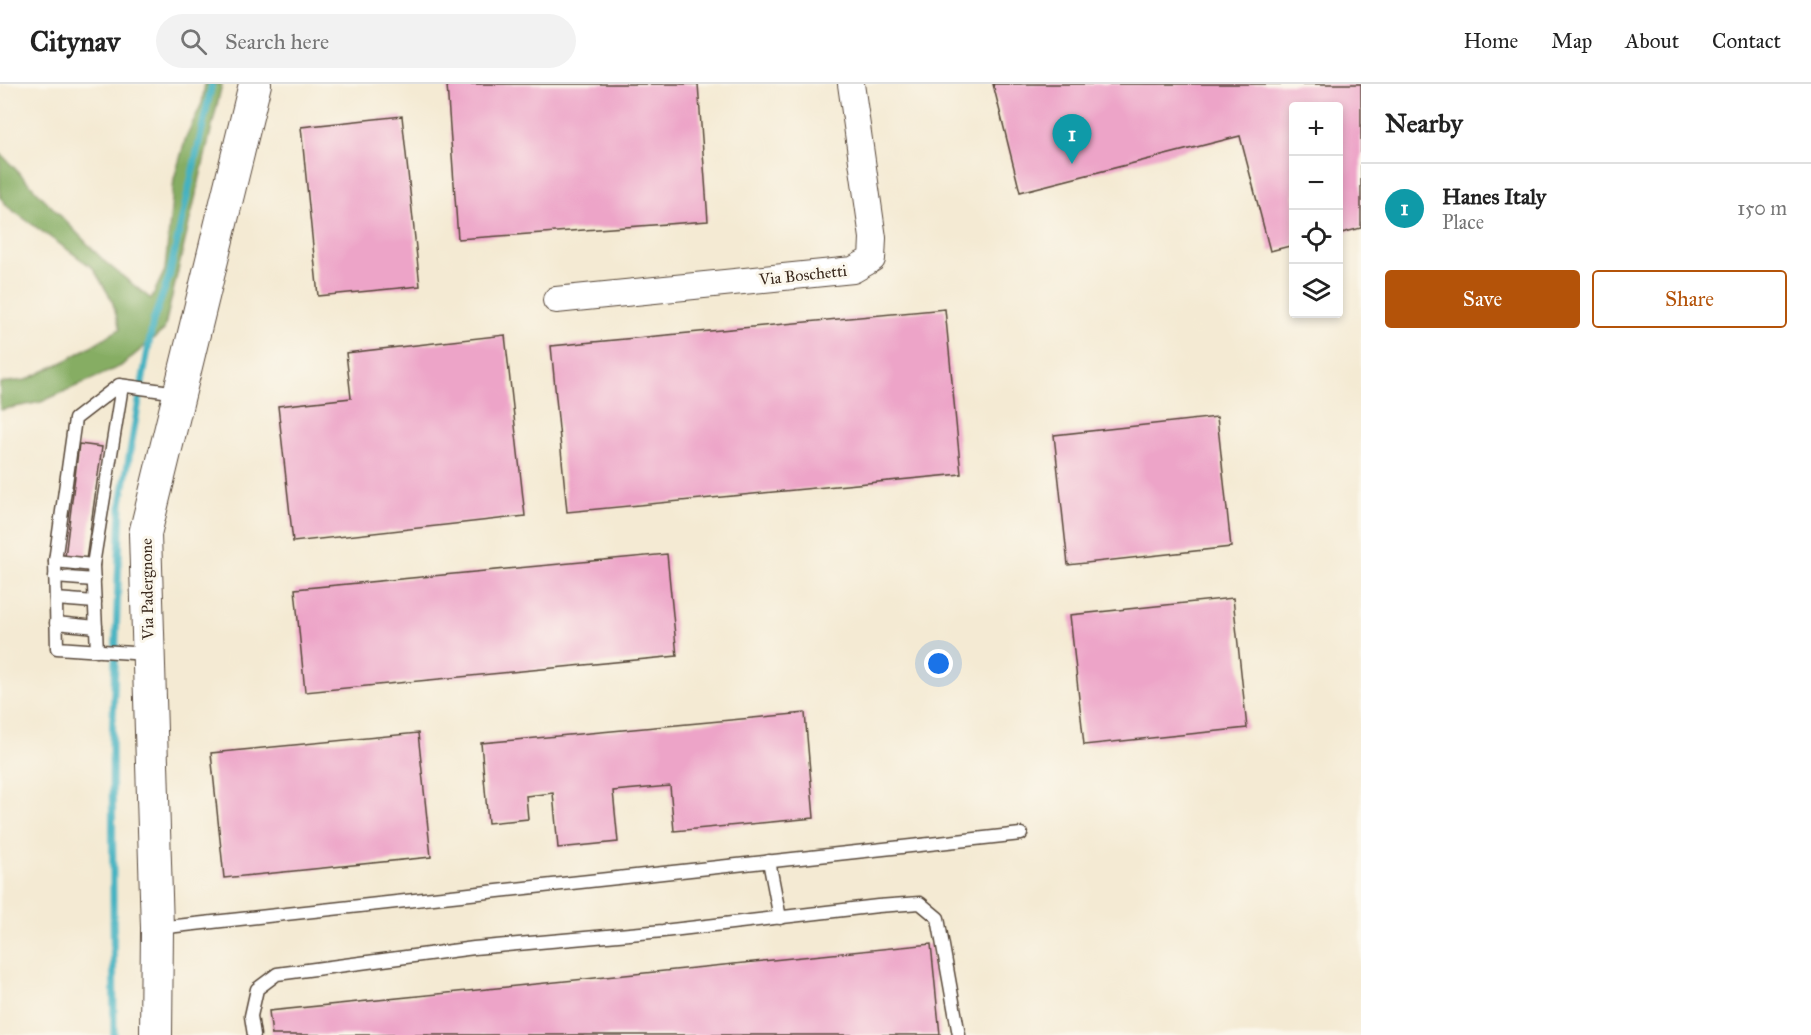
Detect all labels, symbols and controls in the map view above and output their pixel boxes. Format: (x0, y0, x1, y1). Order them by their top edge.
search box (156, 14, 576, 68)
text: Citynav (30, 24, 120, 59)
icon: search (177, 25, 210, 58)
text: Search here (225, 28, 329, 55)
text: Home (1463, 28, 1518, 54)
text: Map (1551, 28, 1592, 54)
text: About (1625, 28, 1679, 54)
text: Contact (1712, 28, 1781, 54)
map controls (1289, 102, 1343, 318)
button: + (1289, 102, 1343, 156)
text: Nearby (1385, 107, 1463, 139)
pin: 1 (1052, 115, 1092, 164)
button: − (1289, 156, 1343, 210)
text: Hanes Italy (1442, 183, 1546, 210)
text: 1 (1401, 196, 1408, 220)
text: 150 m (1737, 196, 1787, 220)
button: locate (1289, 210, 1343, 264)
text: Place (1442, 210, 1484, 234)
street label: Via Boschetti (757, 261, 848, 289)
button: layers (1289, 264, 1343, 318)
button: Save (1385, 270, 1580, 328)
button: Share (1592, 270, 1787, 328)
street label: Via Padergnone (137, 538, 158, 641)
your location (924, 649, 953, 678)

